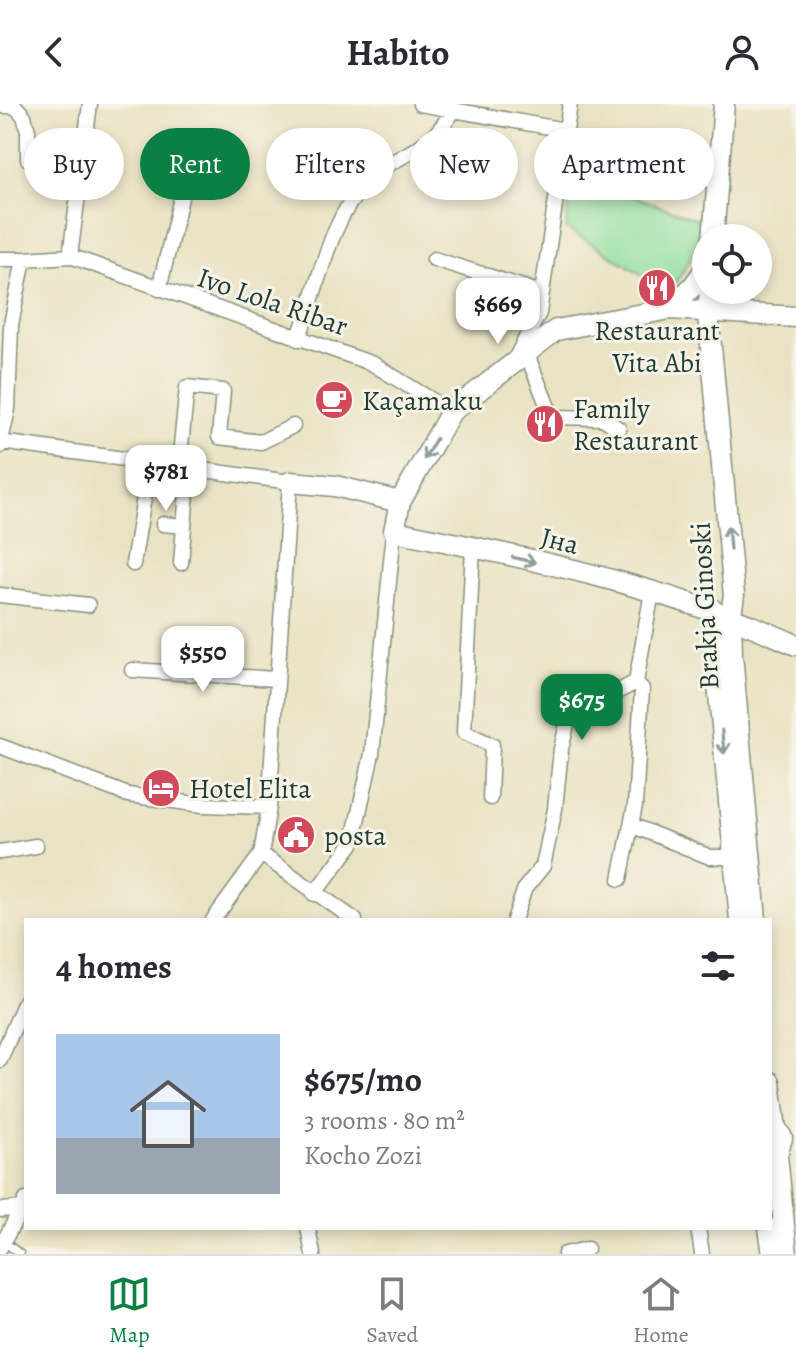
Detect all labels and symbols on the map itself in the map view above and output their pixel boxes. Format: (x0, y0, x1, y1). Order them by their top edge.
street label: Ivo Lola Ribar (192, 258, 353, 346)
restaurant icon: Restaurant Vita Abi (636, 267, 678, 309)
pin: $669 (451, 278, 545, 346)
place label: Restaurant Vita Abi (594, 312, 720, 382)
cafe icon: Kaçamaku (313, 379, 355, 421)
place label: Kaçamaku (362, 382, 483, 420)
place label: Family Restaurant (573, 390, 699, 460)
restaurant icon: Family Restaurant (524, 403, 566, 445)
one-way arrow (422, 437, 438, 460)
pin: $781 (119, 445, 213, 513)
street label: Јна (537, 518, 583, 564)
street label: Brakja Ginoski (682, 521, 728, 691)
one-way arrow (721, 525, 736, 552)
one-way arrow (511, 553, 537, 568)
pin: $550 (156, 626, 250, 694)
pin: $675 (535, 674, 629, 742)
one-way arrow (715, 728, 730, 755)
hotel icon: Hotel Elita (140, 767, 182, 809)
place label: Hotel Elita (189, 770, 311, 808)
public building icon: posta (275, 814, 317, 856)
place label: posta (324, 817, 386, 855)

